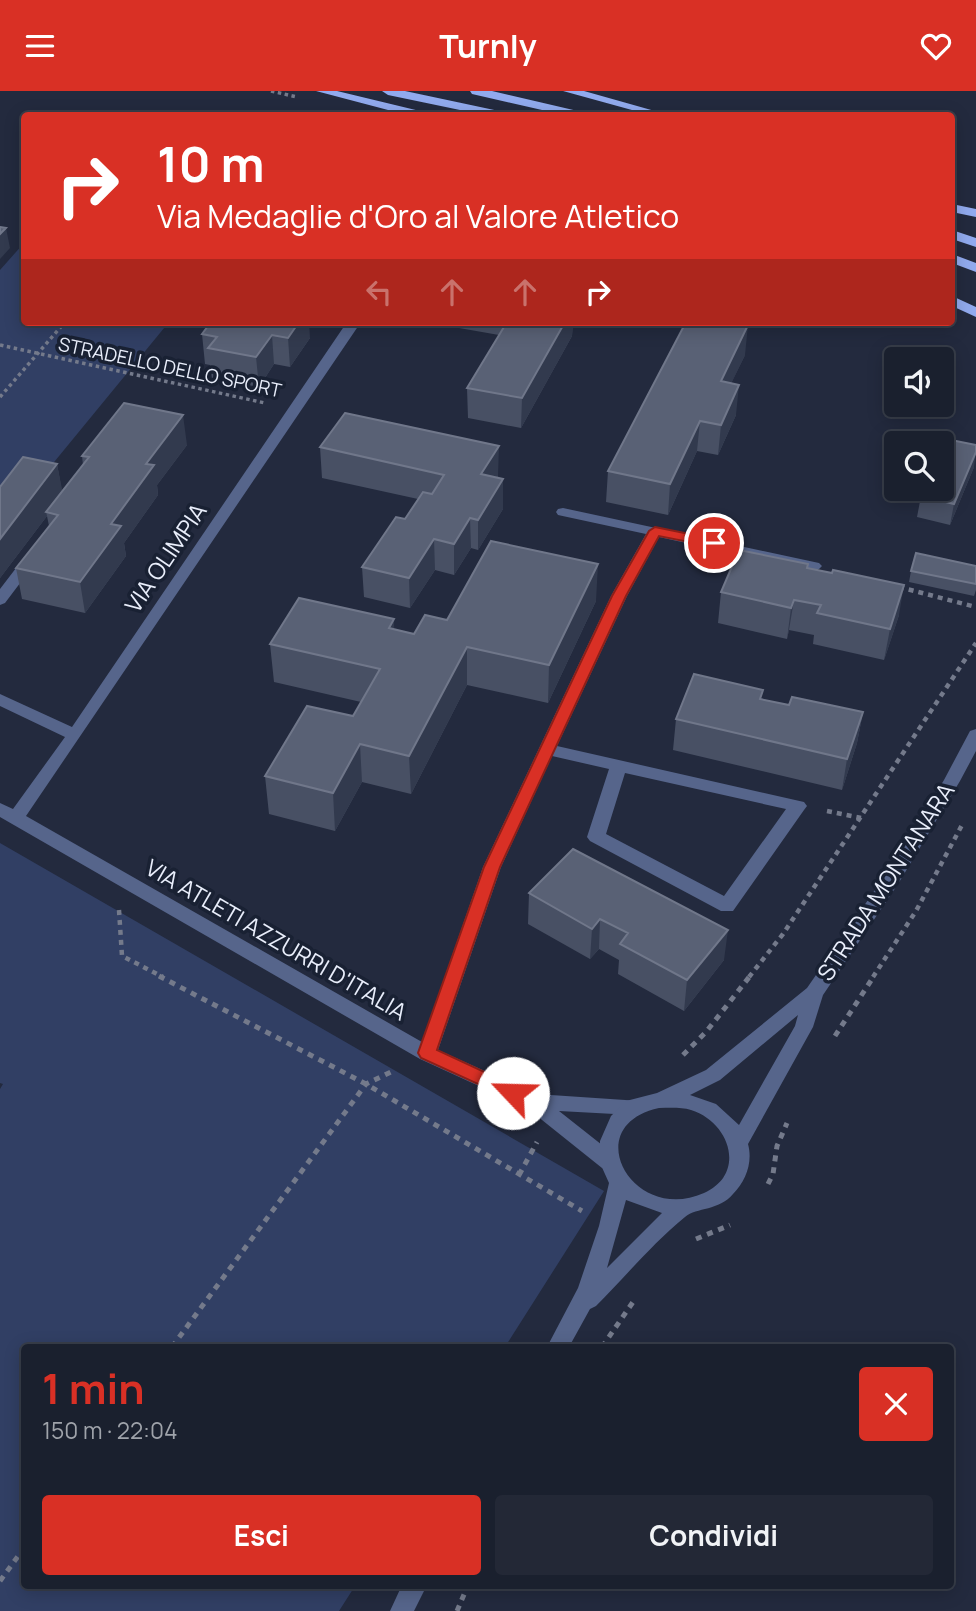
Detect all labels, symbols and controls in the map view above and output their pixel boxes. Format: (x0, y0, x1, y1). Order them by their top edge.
text: Turnly (439, 24, 537, 68)
icon: menu (21, 27, 59, 65)
icon: heart (917, 27, 955, 65)
text: 10 m (157, 130, 265, 197)
icon: right (42, 140, 133, 231)
text: Via Medaglie d'Oro al Valore Atletico (157, 194, 679, 238)
icon: left (360, 273, 398, 311)
icon: ahead (433, 273, 471, 311)
icon: ahead (506, 273, 544, 311)
icon: right (579, 273, 617, 311)
street label: STRADELLO DELLO SPORT (56, 331, 285, 404)
map controls (884, 347, 954, 501)
button: sound (884, 347, 954, 417)
button: search (884, 431, 954, 501)
street label: VIA OLIMPIA (117, 496, 214, 618)
pin (684, 513, 744, 573)
icon: arrive (695, 524, 733, 562)
street label: STRADA MONTANARA (809, 776, 961, 987)
street label: VIA ATLETI AZZURRI D'ITALIA (140, 851, 413, 1027)
position arrow (476, 1056, 550, 1130)
text: 1 min (42, 1359, 145, 1417)
button: close (859, 1367, 933, 1441)
text: 150 m · 22:04 (42, 1414, 177, 1446)
button: Esci (42, 1495, 481, 1575)
button: Condividi (495, 1495, 933, 1575)

